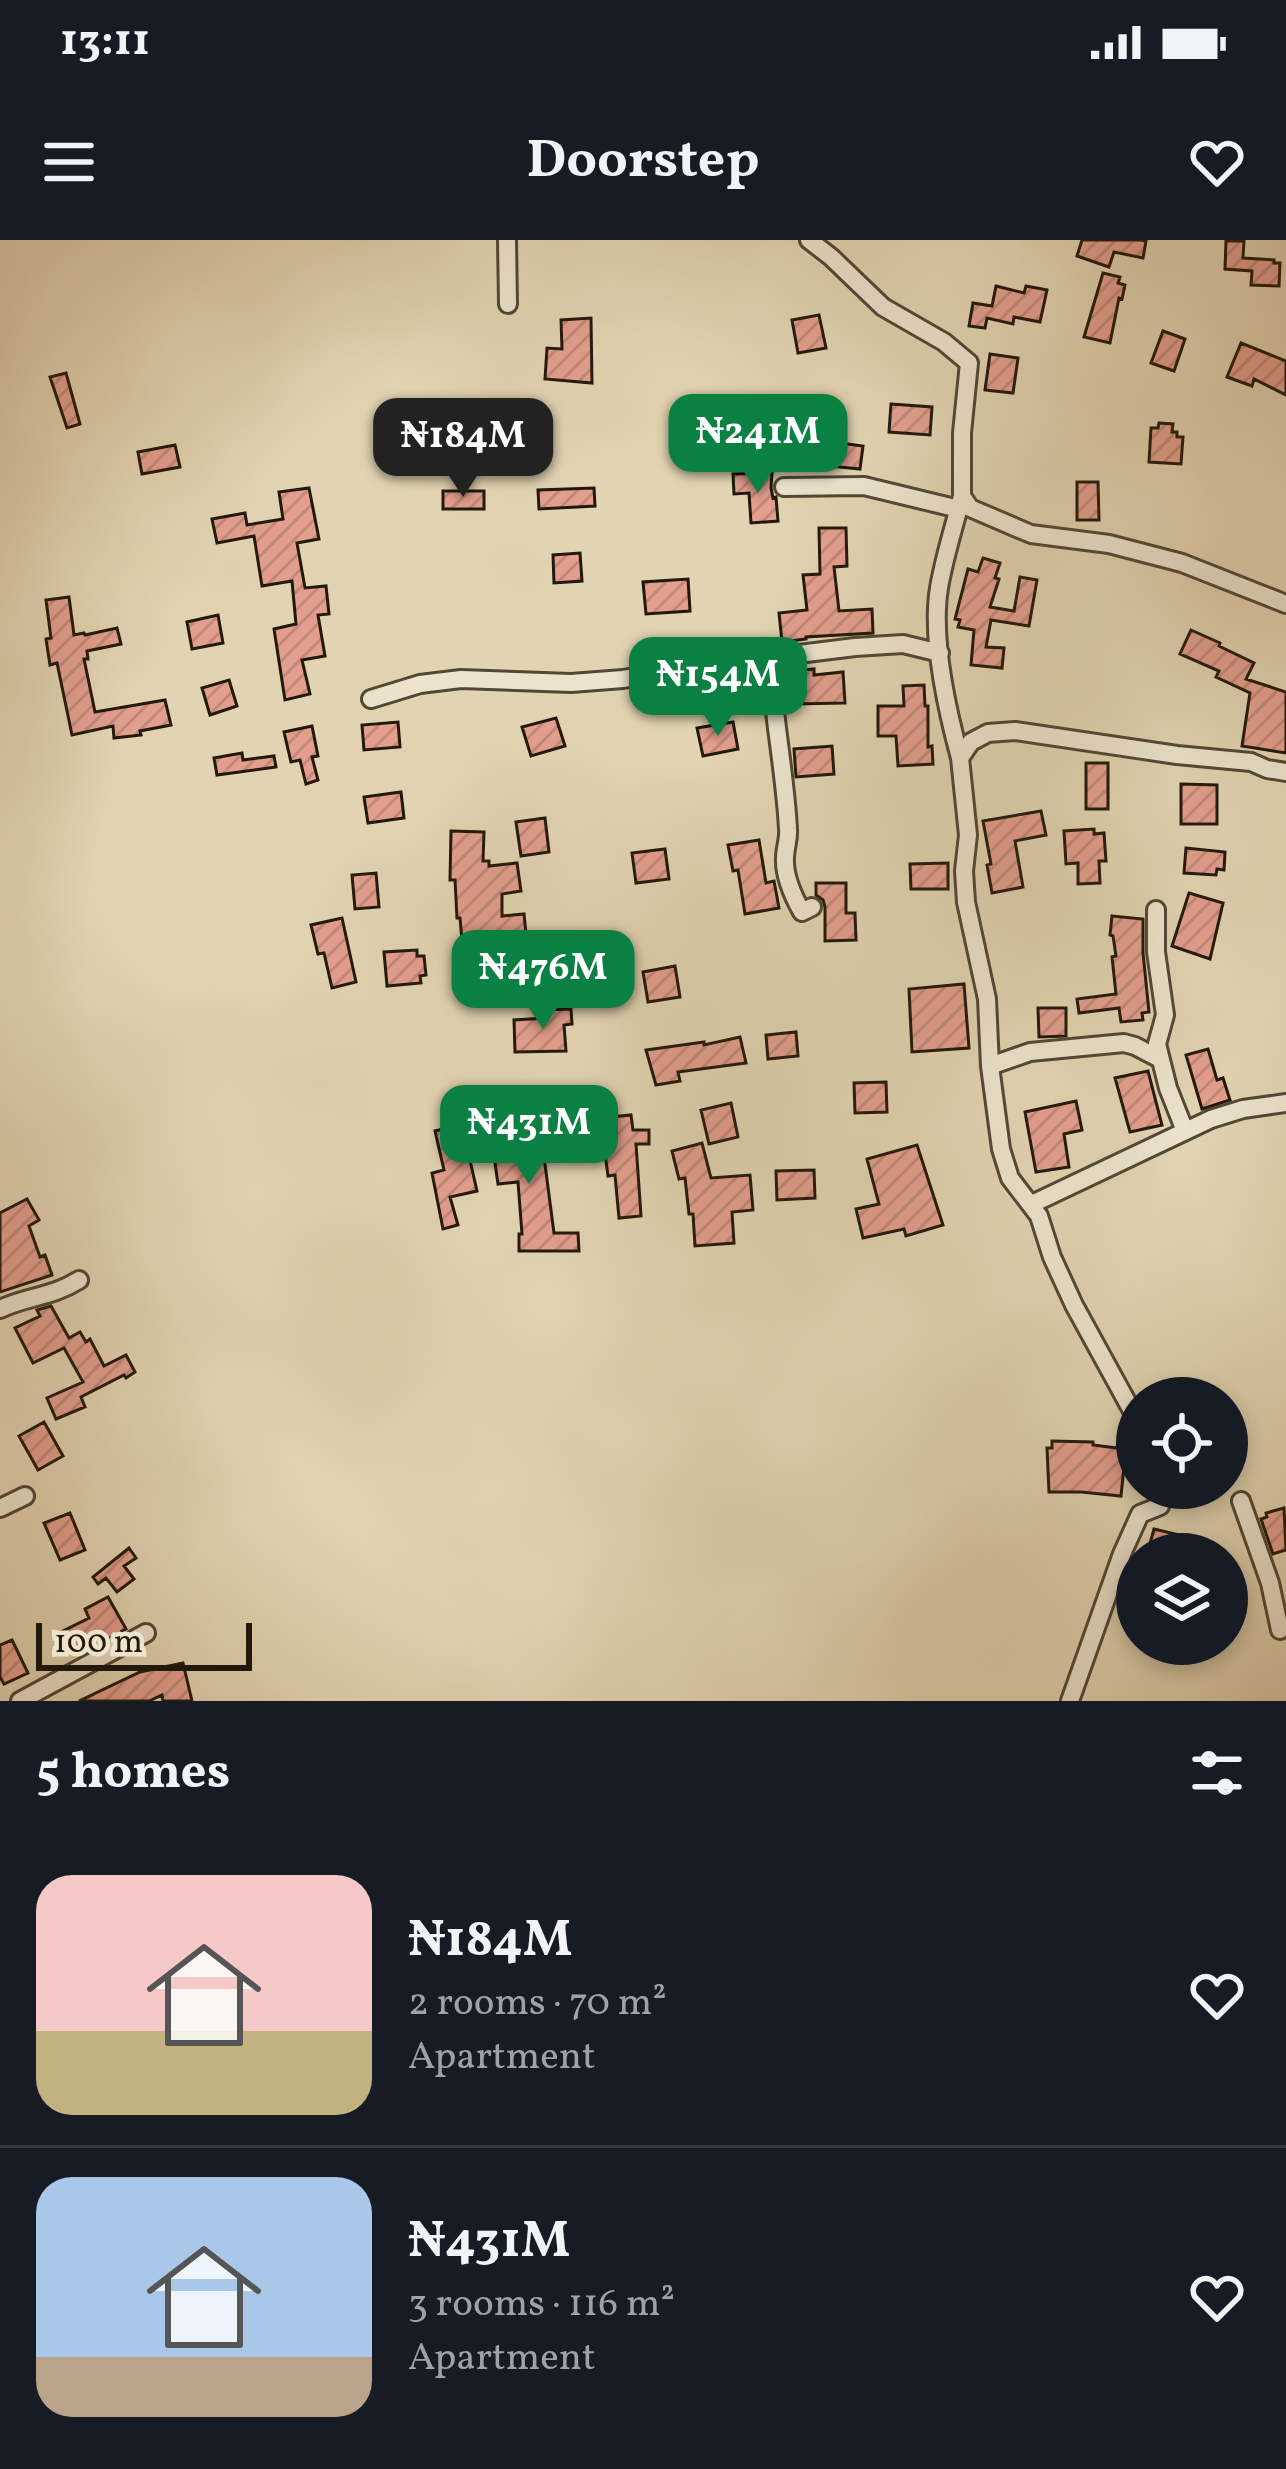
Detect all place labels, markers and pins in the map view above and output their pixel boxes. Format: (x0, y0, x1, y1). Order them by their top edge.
pin: ₦241M (674, 394, 842, 496)
pin: ₦184M (379, 398, 547, 500)
pin: ₦154M (634, 637, 802, 739)
pin: ₦476M (459, 930, 627, 1032)
pin: ₦431M (445, 1085, 613, 1187)

